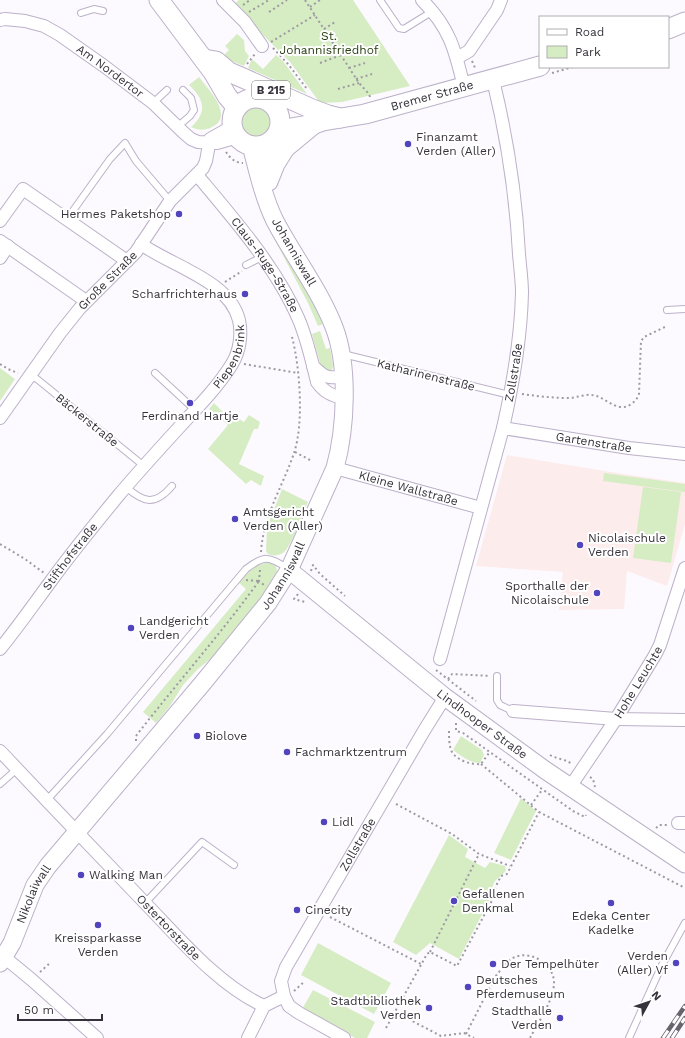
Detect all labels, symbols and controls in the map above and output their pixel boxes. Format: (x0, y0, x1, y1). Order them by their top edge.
legend (539, 16, 669, 68)
text: Road (575, 25, 604, 39)
park label: St. Johannisfriedhof (280, 29, 379, 57)
street label: Am Nordertor (74, 42, 147, 101)
text: Park (575, 45, 601, 59)
street label: Bremer Straße (389, 78, 475, 114)
road number: B 215 (252, 81, 290, 99)
place label: Finanzamt Verden (Aller) (416, 130, 496, 158)
marker: Finanzamt Verden (Aller) (403, 139, 413, 149)
place label: Hermes Paketshop (61, 207, 171, 221)
marker: Hermes Paketshop (174, 209, 184, 219)
street label: Claus-Ruge-Straße (228, 214, 302, 315)
street label: Johanniswall (269, 216, 319, 289)
street label: Große Straße (75, 248, 140, 313)
place label: Scharfrichterhaus (132, 287, 237, 301)
marker: Scharfrichterhaus (240, 289, 250, 299)
street label: Piepenbrink (210, 324, 247, 391)
street label: Zollstraße (502, 342, 525, 403)
street label: Katharinenstraße (376, 356, 477, 394)
street label: Bäckerstraße (53, 390, 121, 450)
marker: Ferdinand Hartje (185, 398, 195, 408)
place label: Ferdinand Hartje (141, 409, 239, 423)
street label: Gartenstraße (555, 429, 633, 455)
street label: Kleine Wallstraße (357, 468, 460, 508)
place label: Amtsgericht Verden (Aller) (243, 505, 323, 533)
marker: Amtsgericht Verden (Aller) (230, 514, 240, 524)
street label: Stifthofstraße (40, 520, 100, 593)
place label: Nicolaischule Verden (588, 531, 666, 559)
street label: Johanniswall (258, 539, 308, 613)
marker: Nicolaischule Verden (575, 540, 585, 550)
place label: Sporthalle der Nicolaischule (505, 579, 589, 607)
marker: Sporthalle der Nicolaischule (592, 588, 602, 598)
place label: Landgericht Verden (139, 614, 208, 642)
marker: Landgericht Verden (126, 623, 136, 633)
street label: Hohe Leuchte (611, 644, 665, 721)
street label: Lindhooper Straße (434, 686, 530, 762)
place label: Biolove (205, 729, 247, 743)
marker: Biolove (192, 731, 202, 741)
place label: Fachmarktzentrum (295, 745, 407, 759)
marker: Fachmarktzentrum (282, 747, 292, 757)
place label: Lidl (332, 815, 354, 829)
street label: Zollstraße (337, 815, 379, 873)
marker: Lidl (319, 817, 329, 827)
street label: Nikolaiwall (14, 862, 54, 925)
place label: Walking Man (89, 868, 163, 882)
marker: Walking Man (76, 870, 86, 880)
place label: Gefallenen Denkmal (462, 887, 525, 915)
street label: Ostertorstraße (134, 892, 203, 963)
marker: Gefallenen Denkmal (449, 896, 459, 906)
marker: Edeka Center Kadelke (606, 898, 616, 908)
place label: Cinecity (305, 903, 353, 917)
marker: Cinecity (292, 905, 302, 915)
place label: Edeka Center Kadelke (572, 909, 650, 937)
marker: Kreissparkasse Verden (93, 920, 103, 930)
place label: Kreissparkasse Verden (54, 931, 142, 959)
place label: Verden (Aller) Vf (617, 949, 668, 977)
place label: Der Tempelhüter (501, 957, 599, 971)
marker: Verden (Aller) Vf (671, 958, 681, 968)
marker: Der Tempelhüter (488, 959, 498, 969)
place label: Deutsches Pferdemuseum (476, 973, 565, 1001)
marker: Deutsches Pferdemuseum (463, 982, 473, 992)
north arrow (629, 982, 669, 1022)
text: N (649, 989, 664, 1003)
place label: Stadtbibliothek Verden (331, 994, 421, 1022)
scale bar (18, 996, 102, 1022)
text: 50 m (24, 1003, 54, 1017)
marker: Stadtbibliothek Verden (424, 1003, 434, 1013)
place label: Stadthalle Verden (491, 1004, 552, 1032)
marker: Stadthalle Verden (555, 1013, 565, 1023)

